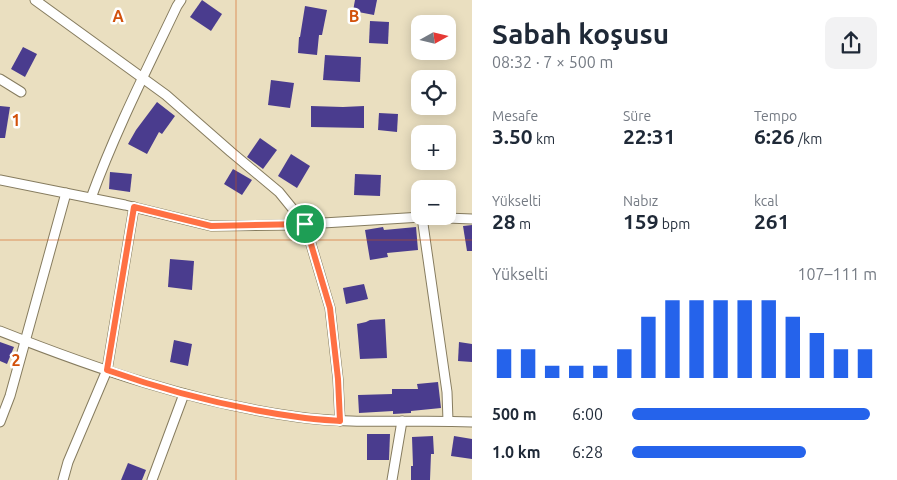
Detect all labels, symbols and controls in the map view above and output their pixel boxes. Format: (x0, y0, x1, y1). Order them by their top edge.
text: A (112, 7, 124, 25)
text: B (349, 7, 359, 25)
north arrow (411, 15, 456, 60)
map controls (411, 15, 456, 225)
button: share (825, 17, 877, 69)
text: Sabah koşusu (492, 18, 669, 49)
text: 08:32 · 7 × 500 m (492, 53, 613, 71)
button: locate (411, 70, 456, 115)
text: Mesafe (492, 108, 538, 124)
text: Süre (623, 108, 651, 124)
text: Tempo (754, 108, 797, 124)
text: 1 (11, 111, 21, 129)
text: 3.50 (492, 124, 533, 148)
text: 22:31 (623, 124, 676, 148)
text: 6:26 (754, 124, 795, 148)
button: + (411, 125, 456, 170)
text: km (533, 131, 555, 147)
text: /km (795, 131, 822, 147)
button: − (411, 180, 456, 225)
text: Yükselti (492, 193, 541, 209)
text: Nabız (623, 193, 658, 209)
text: kcal (754, 193, 778, 209)
pin (284, 203, 326, 245)
text: 28 (492, 209, 516, 233)
text: 159 (623, 209, 659, 233)
text: 261 (754, 209, 790, 233)
icon: arrive (291, 210, 319, 238)
text: m (516, 216, 531, 232)
text: bpm (659, 216, 690, 232)
text: Yükselti (492, 265, 548, 283)
text: 107–111 m (797, 265, 877, 283)
text: 2 (11, 351, 21, 369)
text: 500 m (492, 405, 537, 423)
text: 6:00 (572, 405, 603, 423)
text: 1.0 km (492, 443, 541, 461)
text: 6:28 (572, 443, 603, 461)

